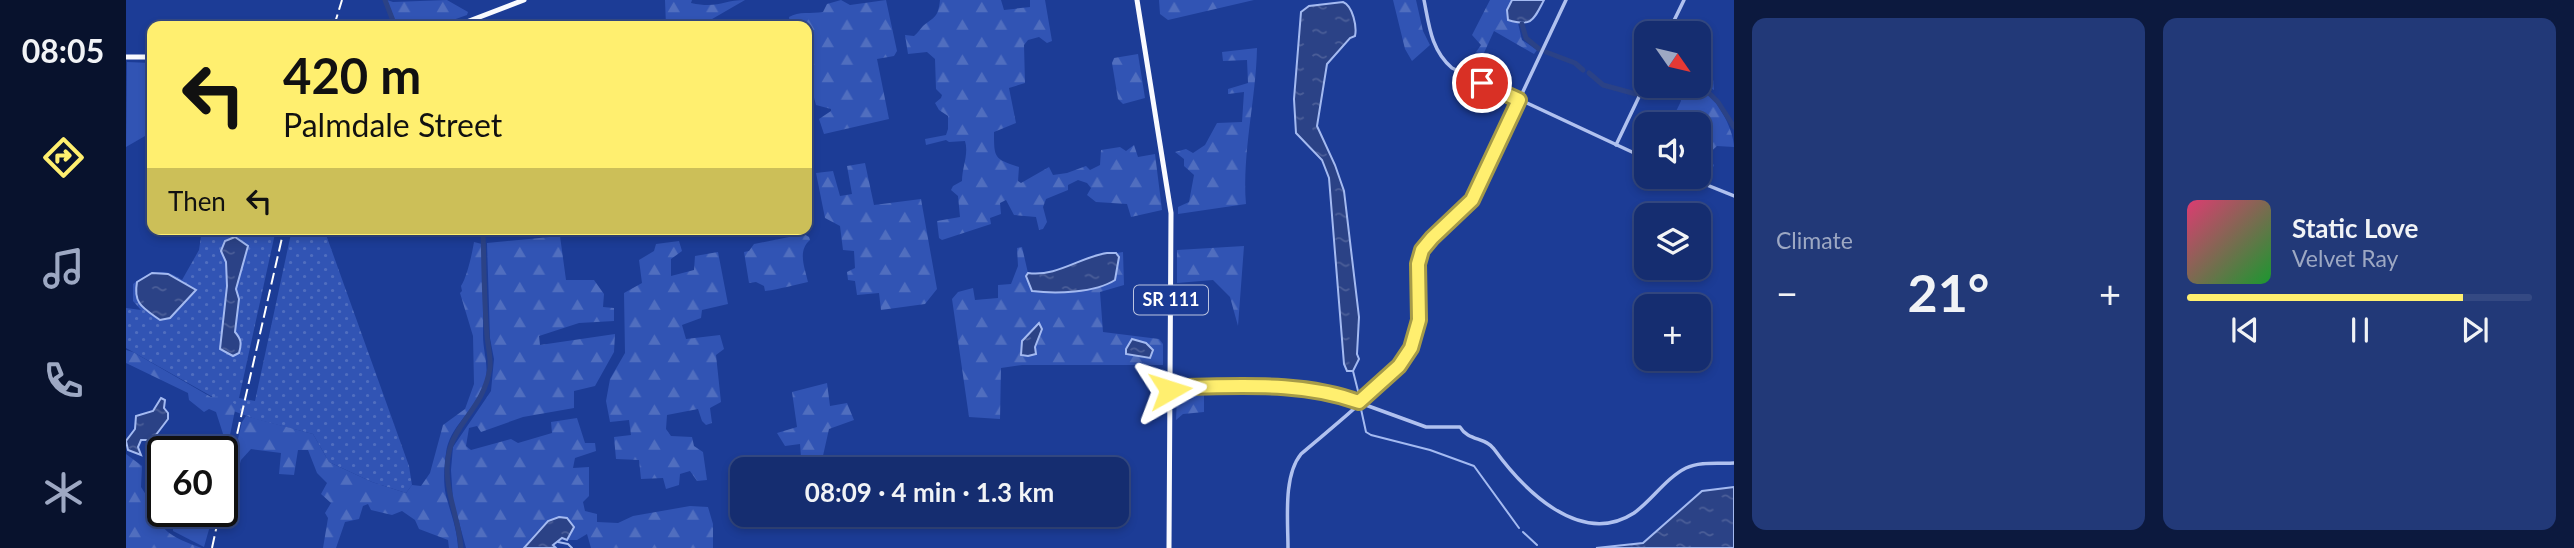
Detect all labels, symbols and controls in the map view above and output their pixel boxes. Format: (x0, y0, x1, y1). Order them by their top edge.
north arrow (1634, 21, 1712, 98)
map controls (1634, 21, 1711, 371)
text: 08:05 (22, 31, 104, 70)
text: 420 m (283, 46, 421, 104)
icon: left (168, 49, 259, 140)
pin (1452, 53, 1512, 113)
icon: arrive (1463, 64, 1501, 102)
text: Palmdale Street (283, 105, 502, 144)
button: sound (1634, 112, 1711, 189)
icon: directions (39, 133, 88, 182)
icon: left (240, 182, 278, 220)
text: Then (168, 185, 226, 217)
button: layers (1634, 203, 1711, 280)
text: Static Love (2292, 212, 2419, 244)
text: Climate (1776, 226, 1853, 254)
icon: music (39, 244, 88, 293)
text: Velvet Ray (2292, 244, 2398, 272)
text: 21° (1908, 261, 1989, 323)
text: − (1776, 270, 1798, 316)
text: + (2099, 270, 2121, 316)
road number: SR 111 (1134, 286, 1208, 314)
button: + (1634, 294, 1711, 371)
icon: previous (2226, 311, 2264, 349)
icon: pause (2341, 311, 2379, 349)
icon: next (2456, 311, 2494, 349)
position arrow (1133, 353, 1207, 427)
icon: phone (39, 356, 88, 405)
speed limit sign: 60 (147, 436, 238, 527)
icon: climate (39, 468, 88, 517)
text: 08:09 · 4 min · 1.3 km (805, 476, 1054, 508)

